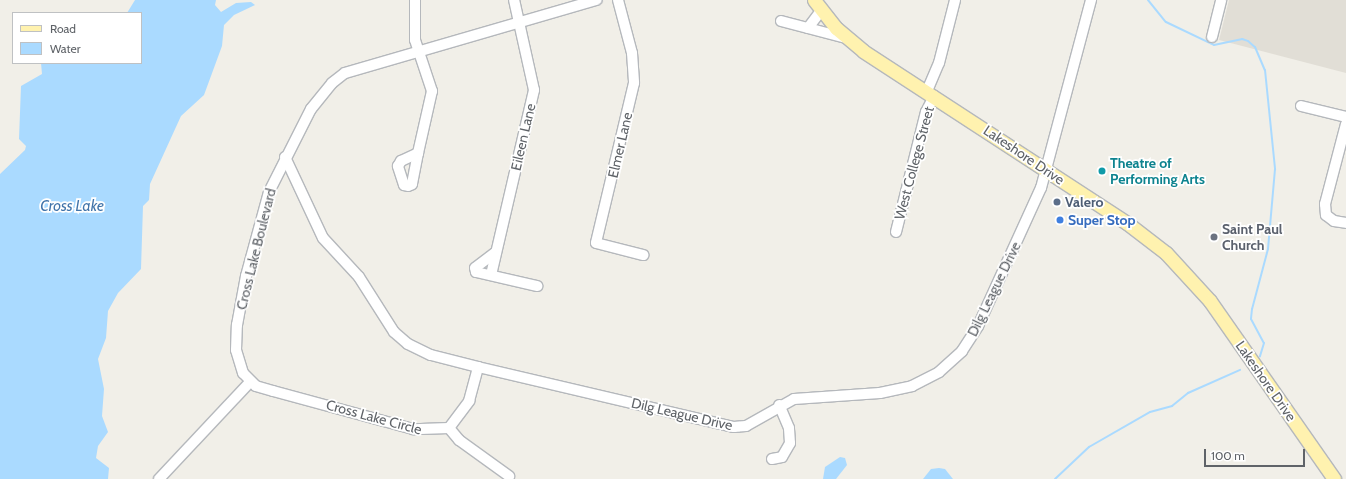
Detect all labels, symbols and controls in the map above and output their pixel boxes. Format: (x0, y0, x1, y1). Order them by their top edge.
legend (12, 12, 142, 64)
text: Road (50, 21, 76, 36)
text: Water (50, 41, 80, 56)
street label: Eileen Lane (507, 102, 539, 172)
street label: West College Street (891, 104, 937, 222)
street label: Elmer Lane (604, 111, 636, 179)
street label: Lakeshore Drive (980, 122, 1068, 188)
place label: Theatre of Performing Arts (1110, 155, 1205, 188)
marker: Theatre of Performing Arts (1097, 166, 1107, 176)
street label: Cross Lake Boulevard (233, 187, 279, 311)
place label: Valero (1065, 194, 1103, 210)
marker: Valero (1052, 197, 1062, 207)
water label: Cross Lake (40, 198, 104, 216)
place label: Super Stop (1068, 212, 1136, 228)
marker: Super Stop (1055, 215, 1065, 225)
place label: Saint Paul Church (1222, 221, 1283, 254)
marker: Saint Paul Church (1209, 232, 1219, 242)
street label: Dilg League Drive (964, 239, 1024, 339)
street label: Lakeshore Drive (1232, 338, 1300, 424)
street label: Dilg League Drive (630, 394, 734, 434)
street label: Cross Lake Circle (324, 396, 424, 438)
scale bar (1206, 441, 1307, 467)
text: 100 m (1211, 448, 1245, 463)

